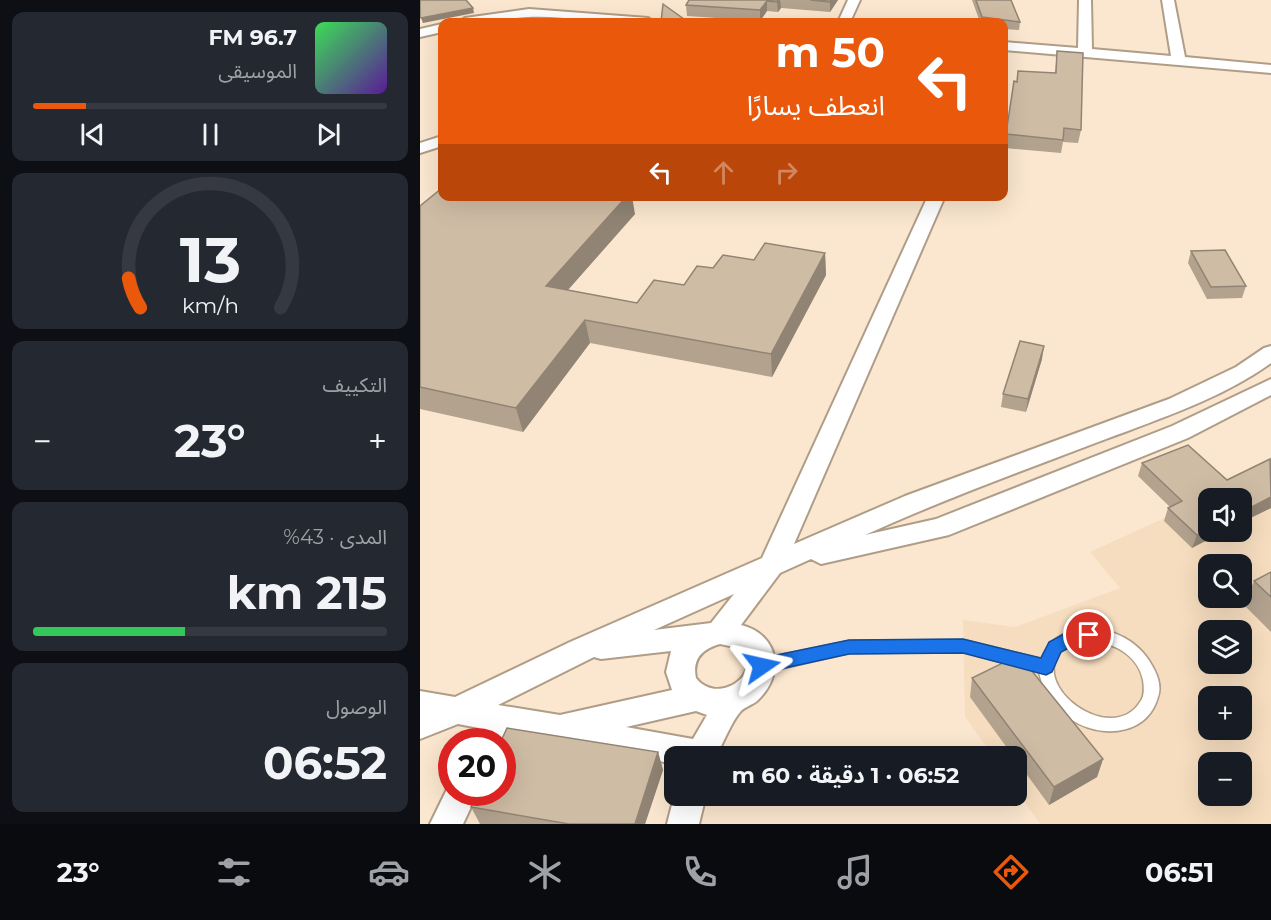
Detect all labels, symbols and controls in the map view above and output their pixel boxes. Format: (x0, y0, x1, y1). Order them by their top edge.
text: 96.7 FM (208, 24, 297, 51)
text: 50 m (776, 26, 885, 78)
icon: left (906, 42, 984, 120)
text: الموسيقى (218, 59, 297, 83)
text: انعطف يسارًا (747, 89, 885, 122)
icon: previous (76, 118, 109, 151)
icon: pause (194, 118, 227, 151)
icon: next (312, 118, 345, 151)
icon: left (644, 156, 677, 189)
icon: ahead (707, 156, 740, 189)
icon: right (770, 156, 803, 189)
text: 13 (179, 222, 241, 298)
text: km/h (181, 292, 239, 318)
text: التكييف (323, 373, 387, 397)
text: 23° (174, 413, 246, 468)
text: − (33, 421, 52, 461)
text: + (368, 421, 387, 461)
map controls (1198, 488, 1252, 806)
button: sound (1198, 488, 1252, 542)
text: المدى · 43% (283, 525, 387, 549)
button: search (1198, 554, 1252, 608)
text: 215 km (227, 565, 387, 620)
pin (1063, 609, 1114, 660)
icon: arrive (1072, 618, 1105, 651)
button: layers (1198, 620, 1252, 674)
position arrow (730, 634, 794, 698)
button: + (1198, 686, 1252, 740)
text: الوصول (326, 695, 387, 719)
speed limit sign: 20 (438, 728, 516, 806)
text: 06:52 (263, 735, 387, 790)
button: − (1198, 752, 1252, 806)
text: 06:52 · 1 دقيقة · 60 m (732, 762, 959, 789)
icon: filters (213, 851, 255, 893)
icon: car (368, 851, 410, 893)
icon: climate (524, 851, 566, 893)
icon: phone (679, 851, 721, 893)
icon: music (834, 851, 876, 893)
icon: directions (990, 851, 1032, 893)
text: 23° (57, 856, 100, 889)
text: 06:51 (1145, 856, 1214, 889)

